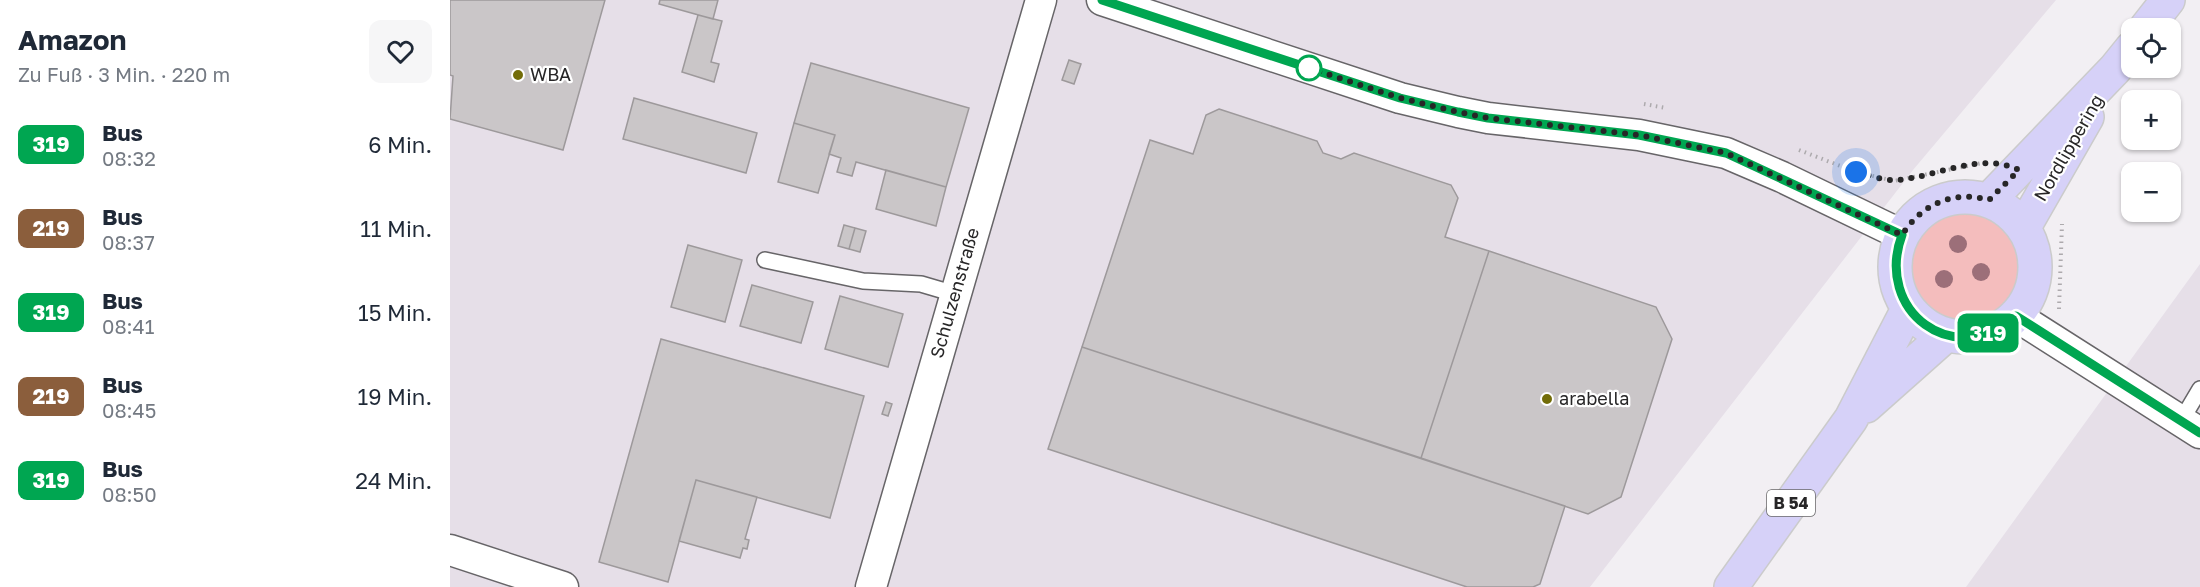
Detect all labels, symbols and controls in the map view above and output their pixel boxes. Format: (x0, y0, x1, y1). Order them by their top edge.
map controls (2121, 18, 2181, 222)
button: locate (2121, 18, 2181, 78)
button: heart (369, 20, 432, 83)
text: Amazon (18, 23, 127, 56)
unlabelled marker (1296, 55, 1322, 81)
text: Zu Fuß · 3 Min. · 220 m (18, 62, 230, 86)
place label: WBA (530, 63, 571, 85)
marker: WBA (511, 68, 525, 82)
street label: Nordlippering (2029, 90, 2108, 205)
button: + (2121, 90, 2181, 150)
text: Bus (102, 119, 143, 146)
text: 319 (33, 131, 69, 157)
text: 6 Min. (368, 131, 432, 158)
text: 08:32 (102, 146, 156, 170)
your location (1841, 157, 1871, 187)
button: − (2121, 162, 2181, 222)
text: Bus (102, 203, 143, 230)
text: 219 (33, 215, 69, 241)
text: 11 Min. (360, 215, 432, 242)
street label: Schulzenstraße (925, 225, 983, 360)
text: 08:37 (102, 230, 155, 254)
text: Bus (102, 287, 143, 314)
text: 319 (33, 299, 69, 325)
text: 15 Min. (358, 299, 432, 326)
text: 08:41 (102, 314, 155, 338)
line badge: 319 (1954, 314, 2022, 352)
text: 319 (1970, 320, 2006, 346)
text: Bus (102, 371, 143, 398)
text: 219 (33, 383, 69, 409)
text: 19 Min. (358, 383, 432, 410)
place label: arabella (1559, 387, 1629, 409)
marker: arabella (1540, 392, 1554, 406)
text: 08:45 (102, 398, 156, 422)
text: Bus (102, 455, 143, 482)
text: 319 (33, 467, 69, 493)
text: 24 Min. (355, 467, 432, 494)
text: 08:50 (102, 482, 157, 506)
road number: B 54 (1767, 490, 1815, 516)

